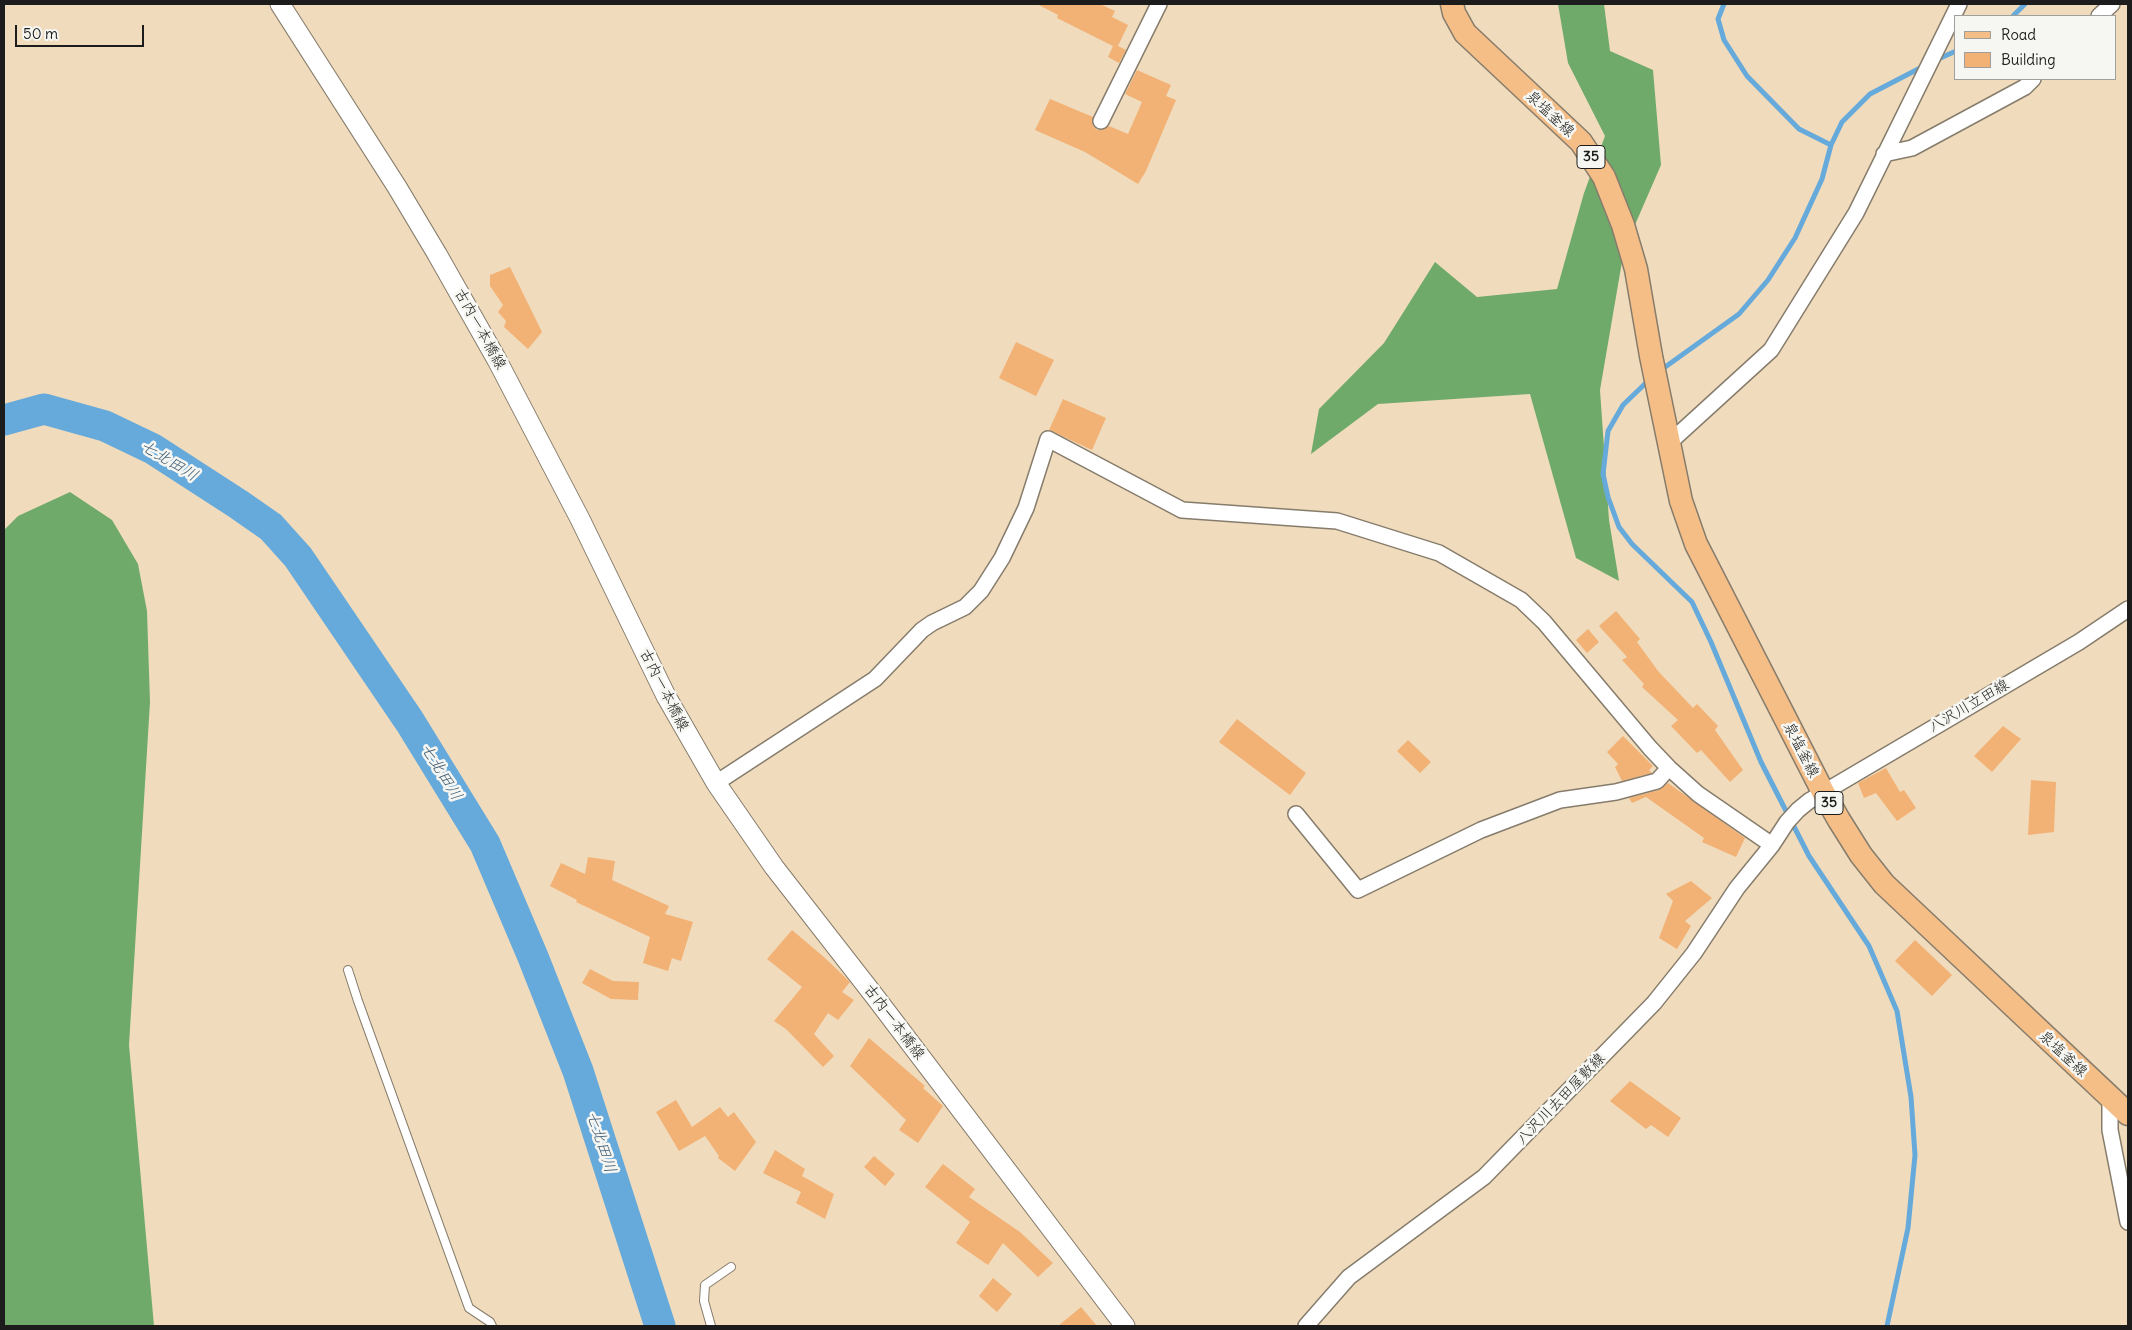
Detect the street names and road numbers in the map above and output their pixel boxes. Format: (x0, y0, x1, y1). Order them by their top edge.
street label: 泉塩釜線 (1522, 87, 1578, 141)
road number: 35 (1577, 146, 1605, 168)
street label: 古内一本橋線 (450, 285, 510, 373)
street label: 古内一本橋線 (636, 646, 692, 734)
street label: 八沢川立田線 (1926, 676, 2012, 736)
street label: 泉塩釜線 (1779, 719, 1823, 781)
road number: 35 (1815, 791, 1843, 814)
street label: 古内一本橋線 (860, 981, 928, 1063)
street label: 泉塩釜線 (2035, 1027, 2091, 1081)
street label: 八沢川去田屋敷線 (1513, 1050, 1609, 1148)

